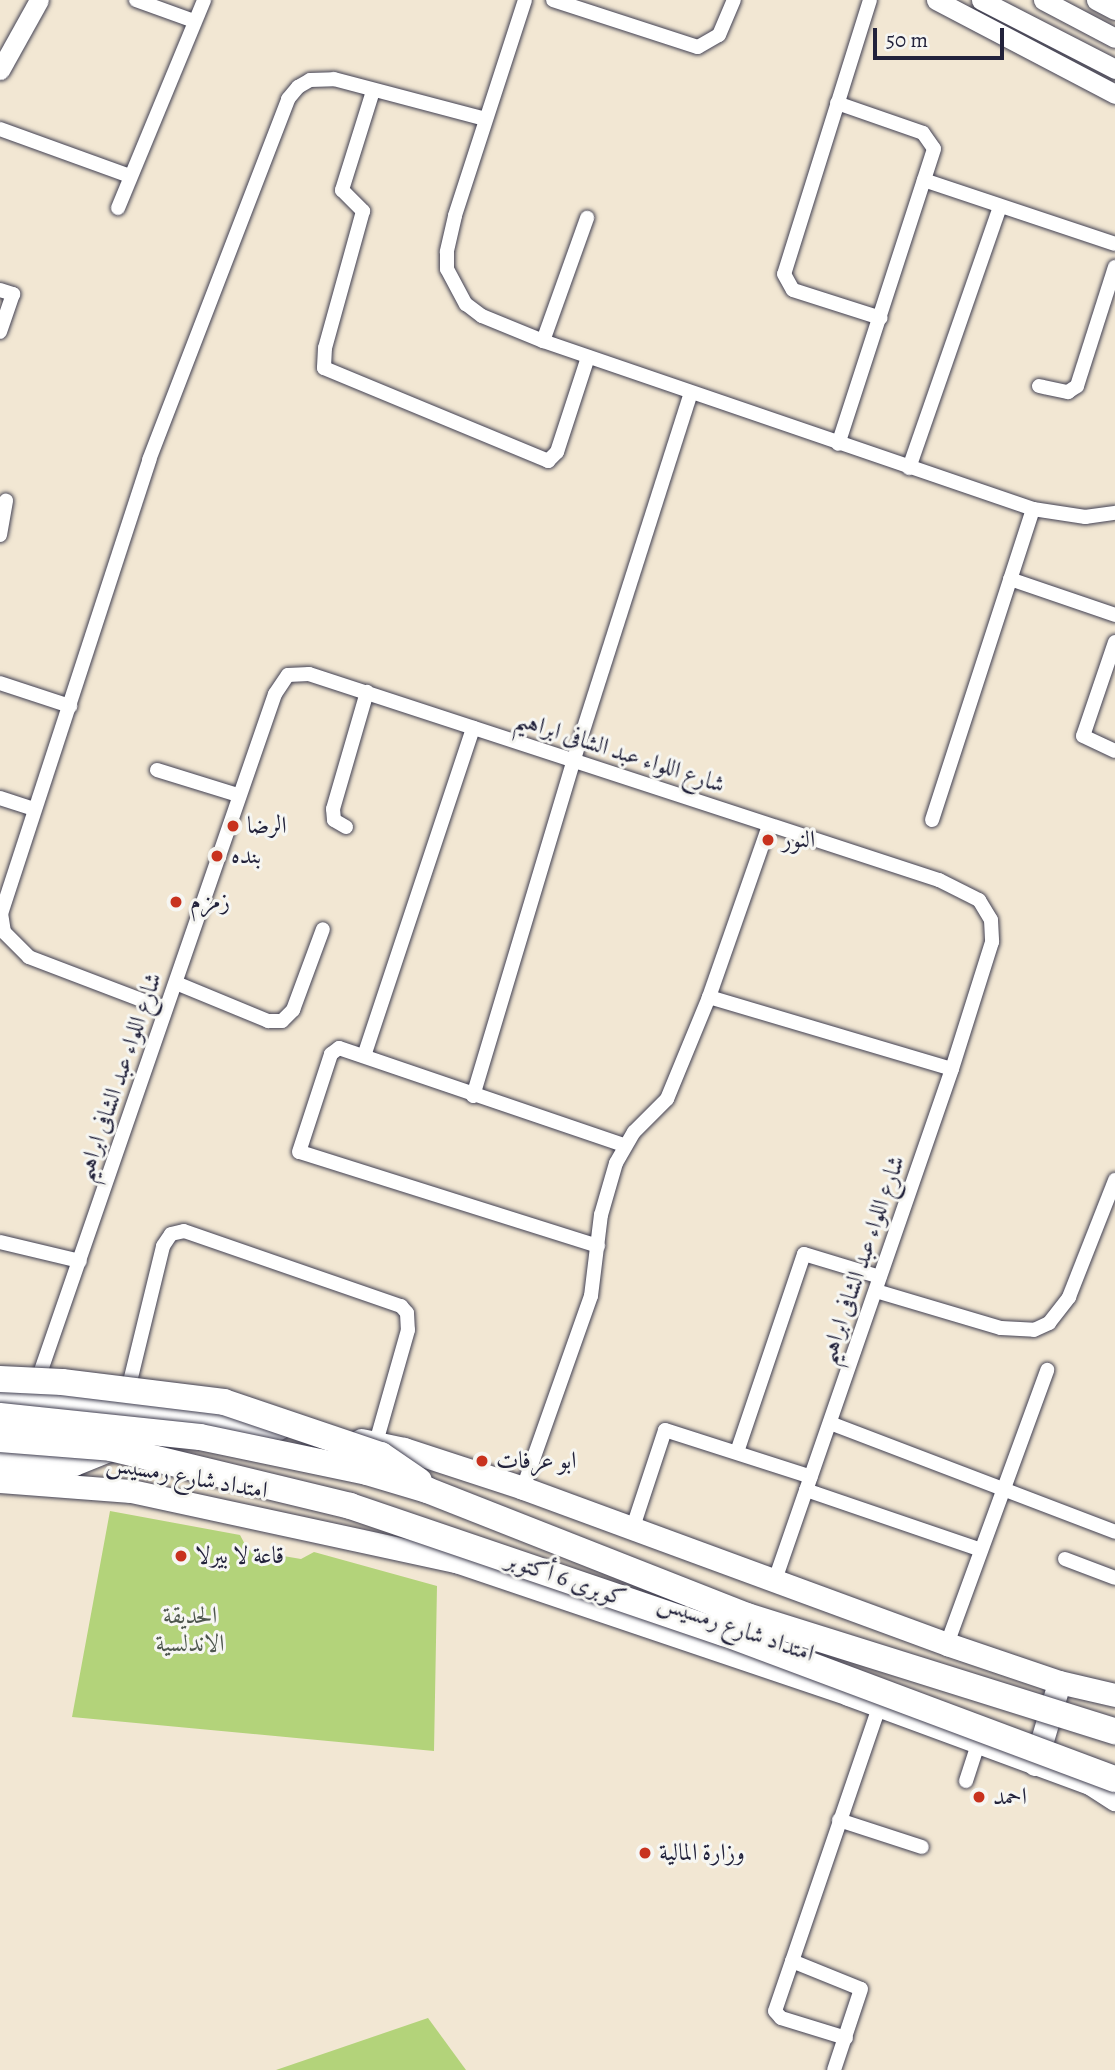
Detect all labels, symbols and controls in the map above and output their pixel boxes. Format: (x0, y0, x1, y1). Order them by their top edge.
scale bar (877, 14, 1008, 58)
text: 50 m (886, 26, 928, 54)
street label: شارع اللواء عبد الشافى ابراهيم (512, 705, 728, 799)
place label: الرضا (247, 812, 287, 840)
marker: الرضا (225, 818, 241, 834)
place label: النور (782, 826, 815, 854)
marker: النور (760, 832, 776, 848)
place label: بنده (231, 842, 261, 870)
marker: بنده (209, 848, 225, 864)
place label: زمزم (190, 888, 230, 916)
marker: زمزم (168, 894, 184, 910)
street label: شارع اللواء عبد الشافى ابراهيم (70, 969, 168, 1185)
street label: شارع اللواء عبد الشافى ابراهيم (813, 1152, 911, 1368)
place label: ابو عرفات (496, 1447, 576, 1475)
street label: امتداد شارع رمسيس (104, 1449, 270, 1505)
marker: ابو عرفات (474, 1453, 490, 1469)
place label: قاعة لا بيرلا (195, 1542, 284, 1570)
street label: كوبرى 6 أكتوبر (502, 1545, 630, 1613)
marker: قاعة لا بيرلا (173, 1548, 189, 1564)
street label: امتداد شارع رمسيس (654, 1588, 818, 1668)
park label: الحديقة الاندلسية (155, 1602, 225, 1658)
place label: احمد (993, 1783, 1027, 1811)
marker: احمد (971, 1789, 987, 1805)
place label: وزارة المالية (659, 1839, 745, 1867)
marker: وزارة المالية (637, 1845, 653, 1861)

